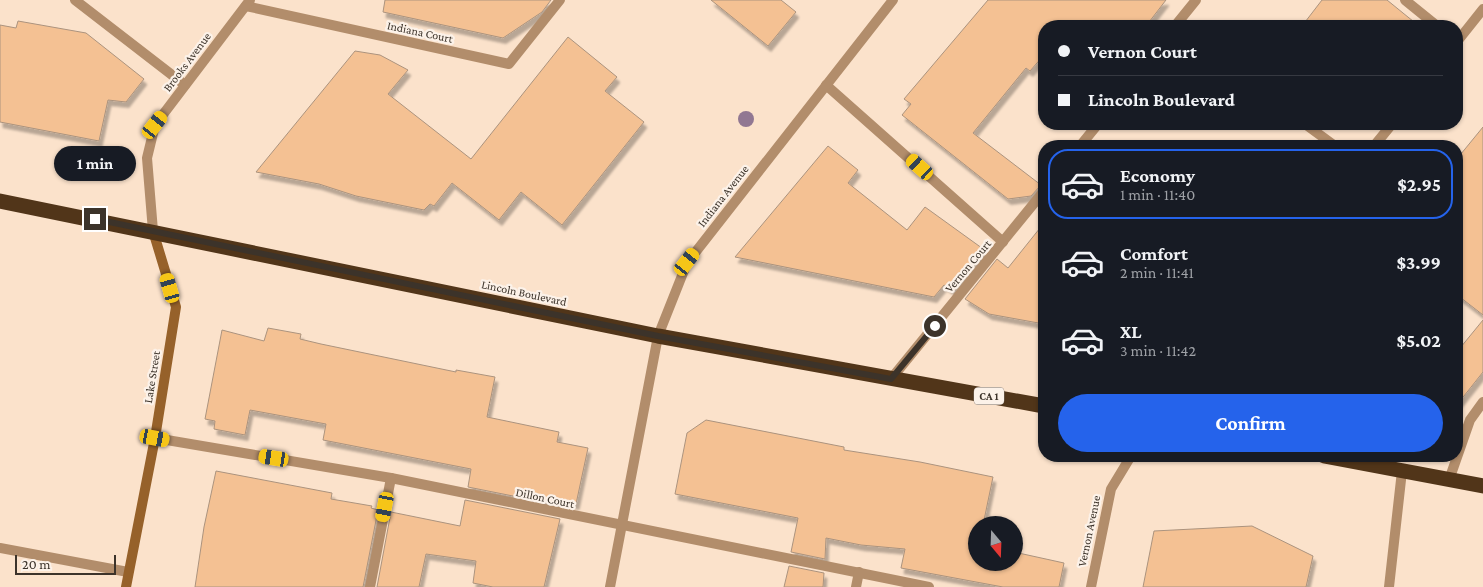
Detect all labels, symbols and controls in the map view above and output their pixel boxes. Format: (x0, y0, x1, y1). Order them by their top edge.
street label: Indiana Court (386, 18, 455, 46)
street label: Brooks Avenue (160, 30, 214, 94)
text: Vernon Court (1088, 41, 1197, 62)
text: Lincoln Boulevard (1088, 89, 1235, 110)
car (139, 109, 170, 141)
callout: 1 min (54, 146, 136, 182)
car (903, 151, 936, 183)
text: 1 min (77, 155, 113, 172)
street label: Indiana Avenue (694, 162, 752, 230)
icon: car (1060, 162, 1105, 207)
text: Economy (1120, 165, 1195, 186)
text: $2.95 (1397, 174, 1441, 195)
text: 1 min · 11:40 (1120, 186, 1195, 203)
route end (84, 208, 106, 230)
street label: Vernon Court (942, 236, 995, 295)
icon: car (1060, 240, 1105, 285)
text: Comfort (1120, 243, 1188, 264)
car (671, 246, 702, 278)
text: $3.99 (1396, 252, 1441, 273)
text: 2 min · 11:41 (1120, 264, 1194, 281)
car (158, 272, 181, 304)
street label: Lincoln Boulevard (480, 277, 569, 309)
route start (924, 315, 946, 337)
icon: car (1060, 318, 1105, 363)
text: XL (1120, 321, 1142, 342)
text: $5.02 (1396, 330, 1441, 351)
text: 3 min · 11:42 (1120, 342, 1196, 359)
street label: Lake Street (141, 349, 163, 404)
road number: CA 1 (974, 388, 1004, 404)
button: Confirm (1058, 394, 1443, 452)
car (138, 428, 171, 448)
car (258, 448, 289, 468)
street label: Dillon Court (514, 485, 577, 511)
car (374, 491, 395, 523)
street label: Vernon Avenue (1075, 494, 1103, 568)
north arrow (968, 516, 1022, 571)
map controls (968, 516, 1023, 571)
scale bar (15, 552, 116, 575)
text: 20 m (22, 556, 50, 572)

